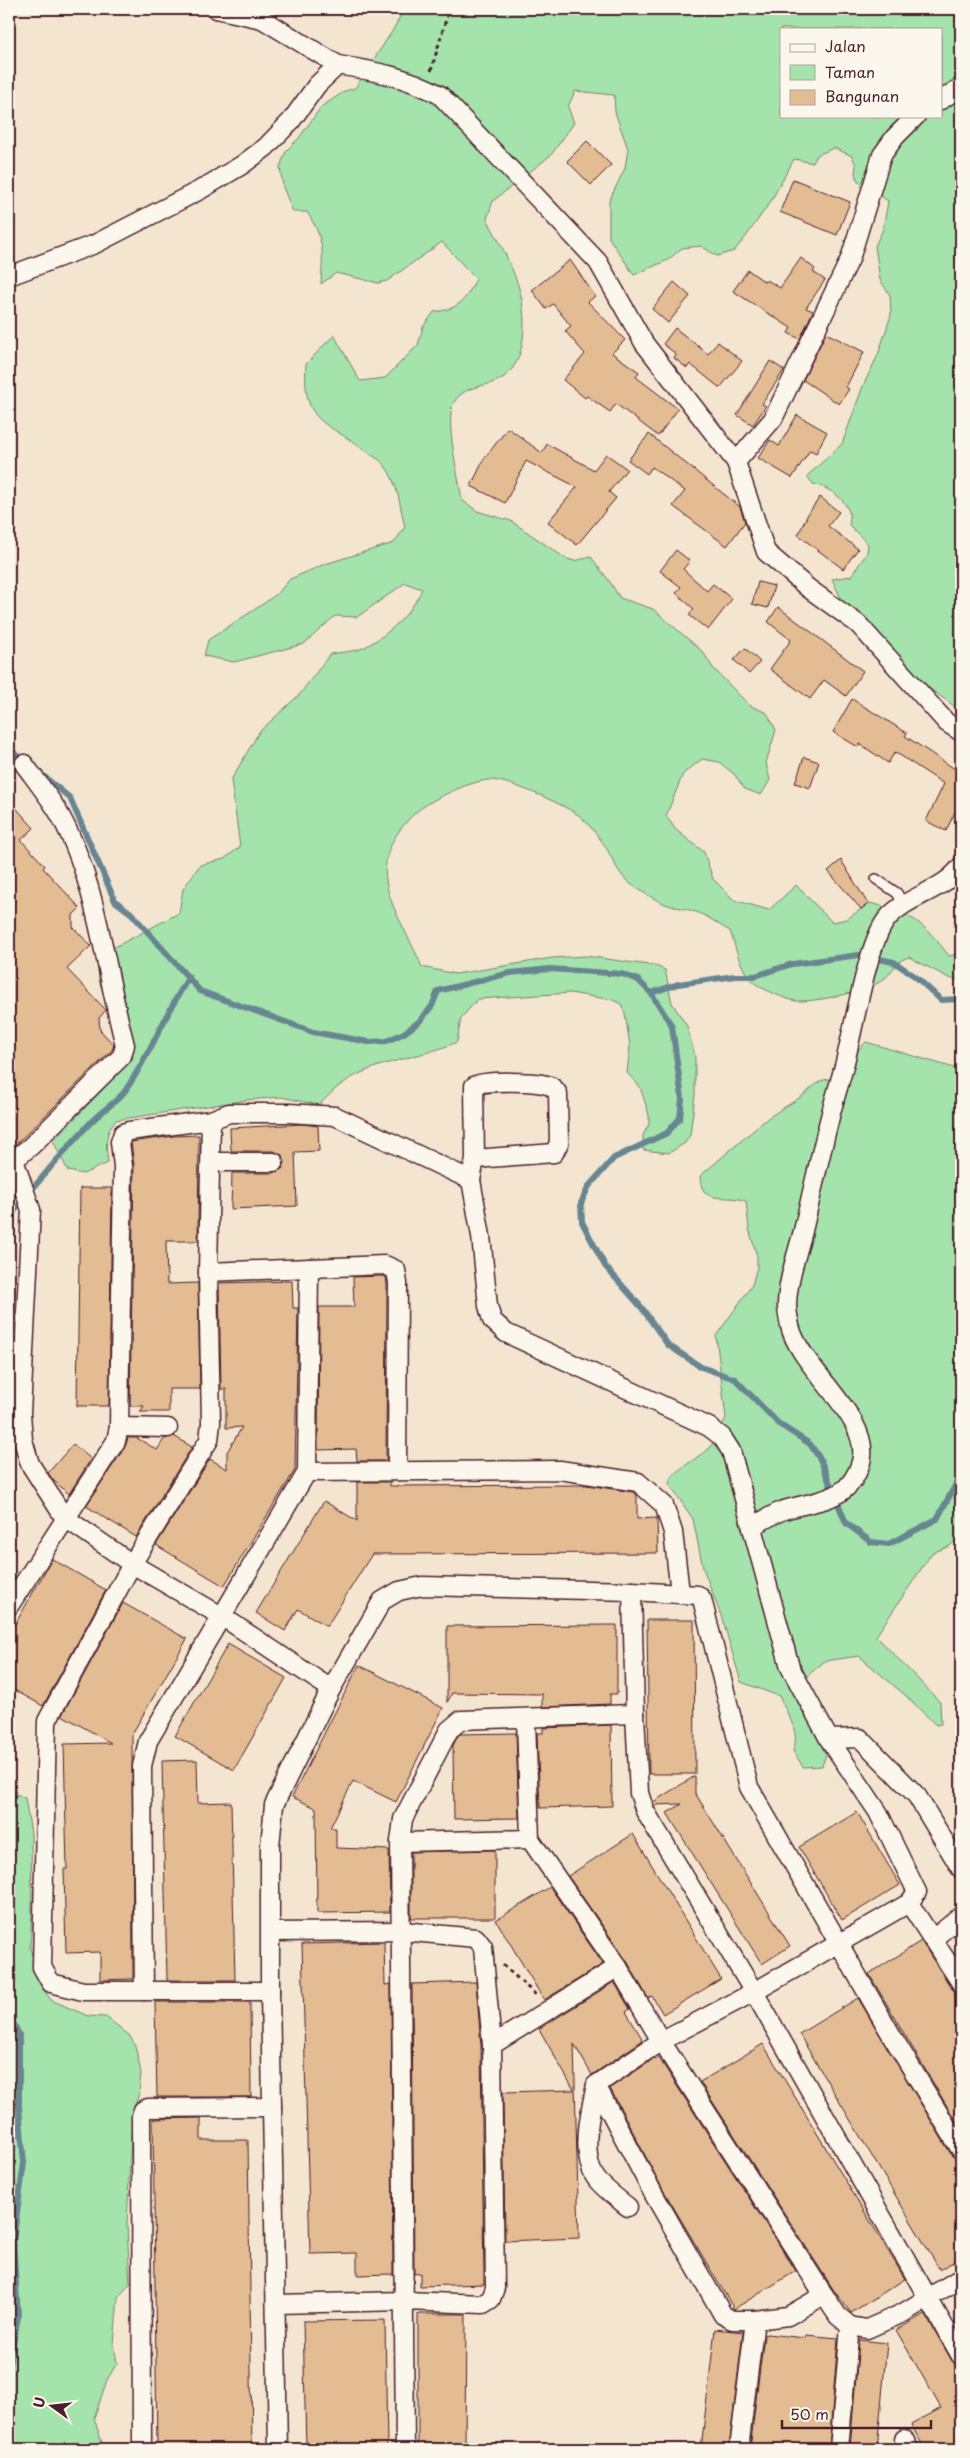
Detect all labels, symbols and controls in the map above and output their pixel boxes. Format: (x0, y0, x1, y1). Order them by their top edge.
legend (780, 28, 942, 118)
text: Jalan (825, 34, 866, 57)
text: Taman (825, 60, 875, 83)
text: Bangunan (825, 84, 899, 107)
north arrow (28, 2380, 78, 2430)
text: U (27, 2395, 50, 2410)
scale bar (782, 2398, 931, 2430)
text: 50 m (790, 2402, 829, 2425)

